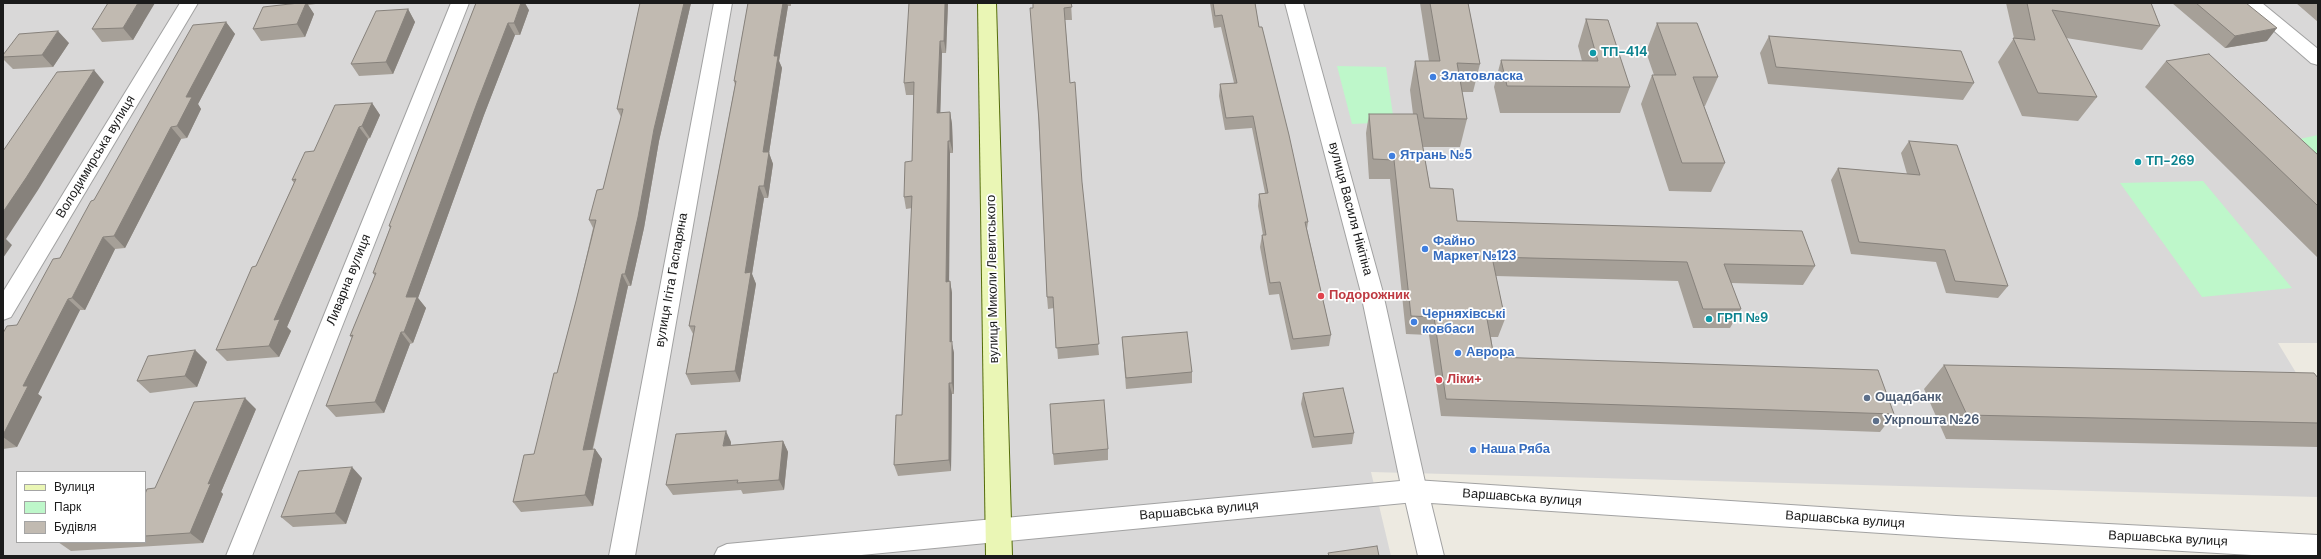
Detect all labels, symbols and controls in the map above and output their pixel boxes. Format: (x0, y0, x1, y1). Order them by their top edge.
place label: ТП-414 (1601, 45, 1647, 61)
marker: ТП-414 (1588, 48, 1598, 58)
place label: Златовласка (1441, 69, 1523, 85)
marker: Златовласка (1428, 72, 1438, 82)
street label: Володимирська вулиця (53, 93, 139, 221)
street label: вулиця Василя Нікітіна (1325, 141, 1375, 277)
place label: Ятрань №5 (1400, 148, 1472, 164)
marker: Ятрань №5 (1387, 151, 1397, 161)
place label: ТП-269 (2146, 154, 2195, 170)
marker: ТП-269 (2133, 157, 2143, 167)
street label: вулиця Миколи Левитського (984, 195, 1002, 363)
street label: вулиця Ігіта Гаспаряна (652, 212, 692, 348)
street label: Ливарна вулиця (324, 232, 374, 328)
place label: Файно Маркет №123 (1433, 234, 1517, 265)
marker: Файно Маркет №123 (1420, 244, 1430, 254)
place label: Подорожник (1329, 288, 1410, 304)
marker: Подорожник (1316, 291, 1326, 301)
place label: Черняхівські ковбаси (1422, 307, 1506, 338)
place label: ГРП №9 (1717, 311, 1768, 327)
marker: ГРП №9 (1704, 314, 1714, 324)
marker: Черняхівські ковбаси (1409, 317, 1419, 327)
place label: Аврора (1466, 345, 1514, 361)
marker: Аврора (1453, 348, 1463, 358)
place label: Ліки+ (1447, 372, 1482, 388)
marker: Ліки+ (1434, 375, 1444, 385)
place label: Ощадбанк (1875, 390, 1941, 406)
marker: Ощадбанк (1862, 393, 1872, 403)
place label: Укрпошта №26 (1884, 413, 1980, 429)
marker: Укрпошта №26 (1871, 416, 1881, 426)
place label: Наша Ряба (1481, 442, 1550, 458)
marker: Наша Ряба (1468, 445, 1478, 455)
legend (16, 471, 146, 543)
text: Вулиця (54, 479, 95, 495)
street label: Варшавська вулиця (1462, 486, 1582, 510)
street label: Варшавська вулиця (1139, 498, 1259, 524)
text: Парк (54, 499, 81, 515)
street label: Варшавська вулиця (1785, 508, 1905, 532)
text: Будівля (54, 519, 96, 535)
street label: Варшавська вулиця (2108, 528, 2228, 550)

